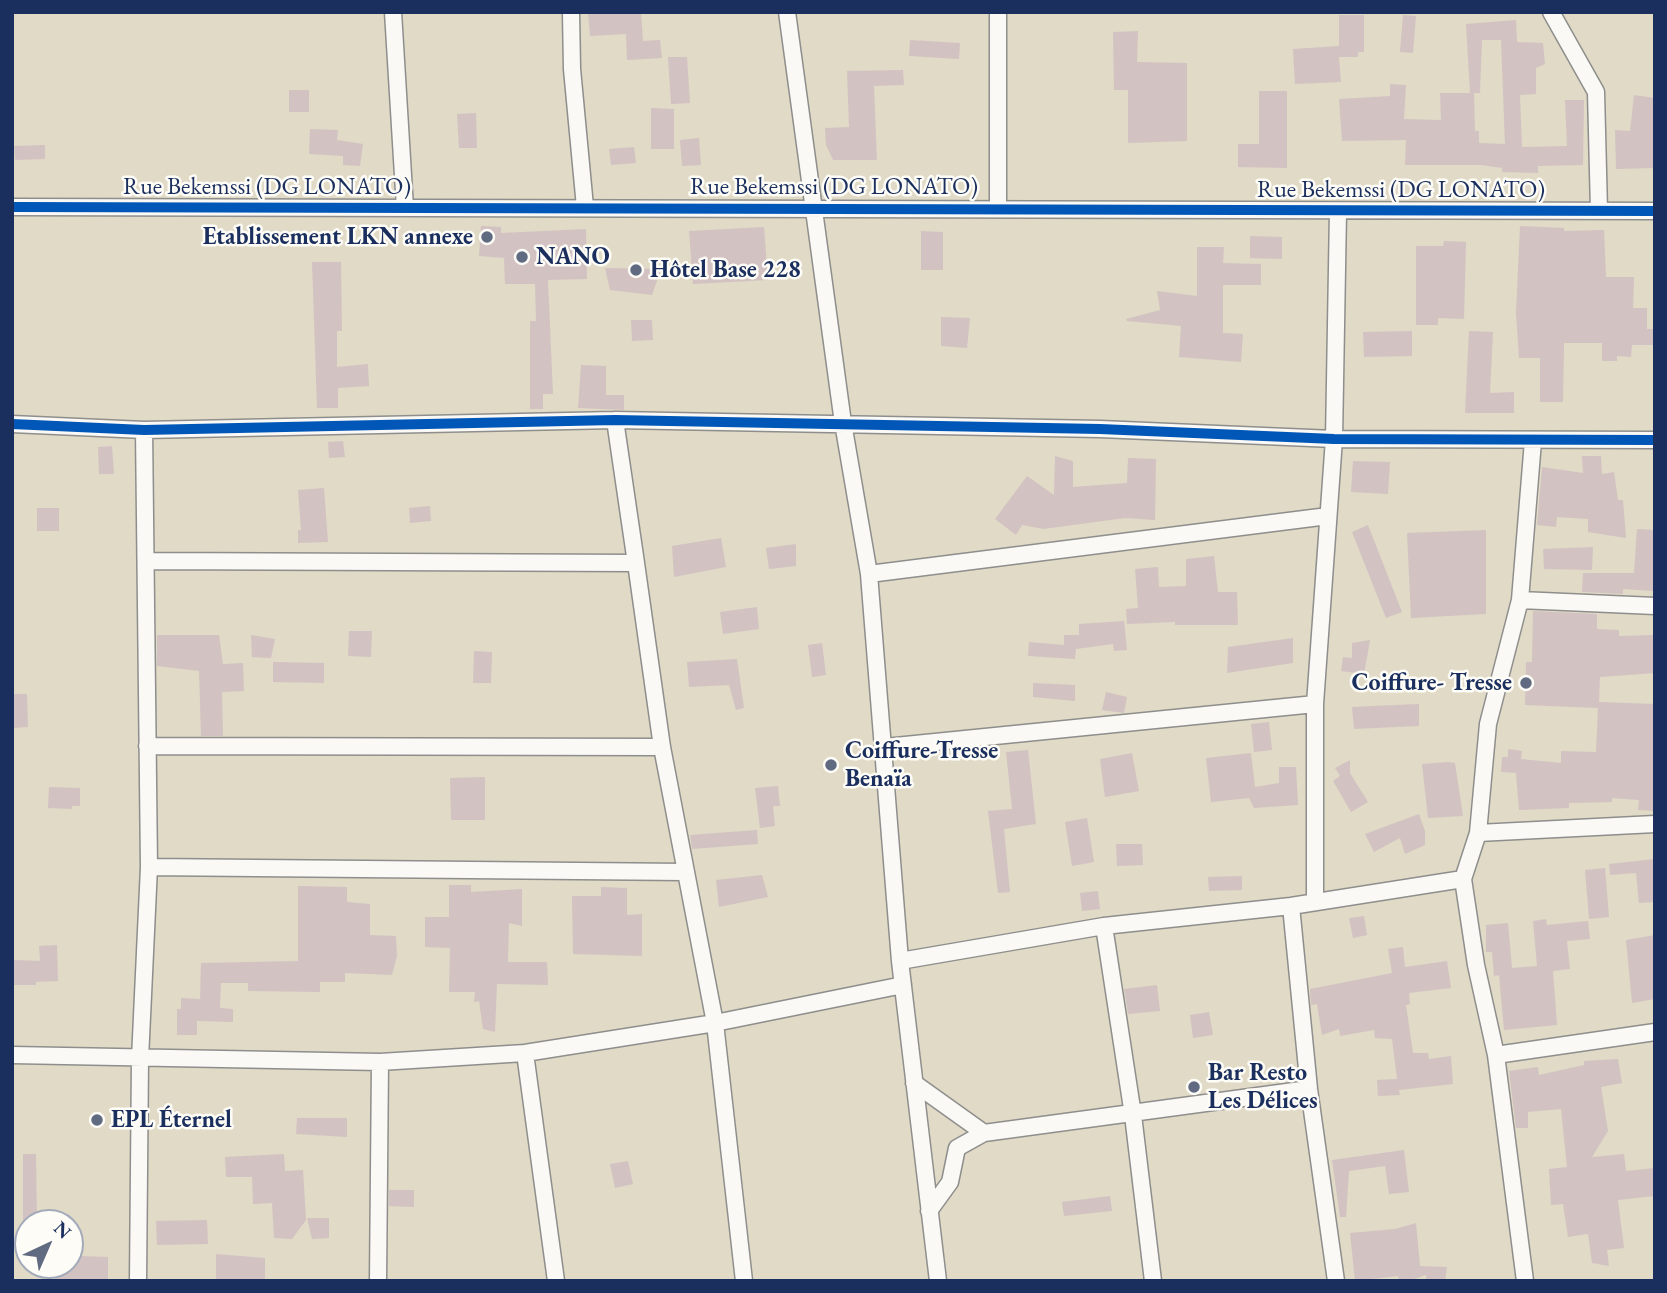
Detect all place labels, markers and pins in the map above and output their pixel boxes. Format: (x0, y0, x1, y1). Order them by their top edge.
place label: Etablissement LKN annexe (203, 223, 473, 251)
marker: Etablissement LKN annexe (479, 229, 495, 245)
place label: NANO (536, 243, 610, 271)
marker: NANO (514, 249, 530, 265)
place label: Hôtel Base 228 (650, 256, 801, 284)
marker: Hôtel Base 228 (628, 262, 644, 278)
place label: Coiffure- Tresse (1352, 669, 1512, 697)
marker: Coiffure- Tresse (1518, 675, 1534, 691)
place label: Coiffure-Tresse Benaïa (845, 737, 998, 793)
marker: Coiffure-Tresse Benaïa (823, 757, 839, 773)
place label: Bar Resto Les Délices (1208, 1059, 1318, 1115)
marker: Bar Resto Les Délices (1186, 1079, 1202, 1095)
place label: EPL Éternel (111, 1106, 232, 1134)
marker: EPL Éternel (89, 1112, 105, 1128)

